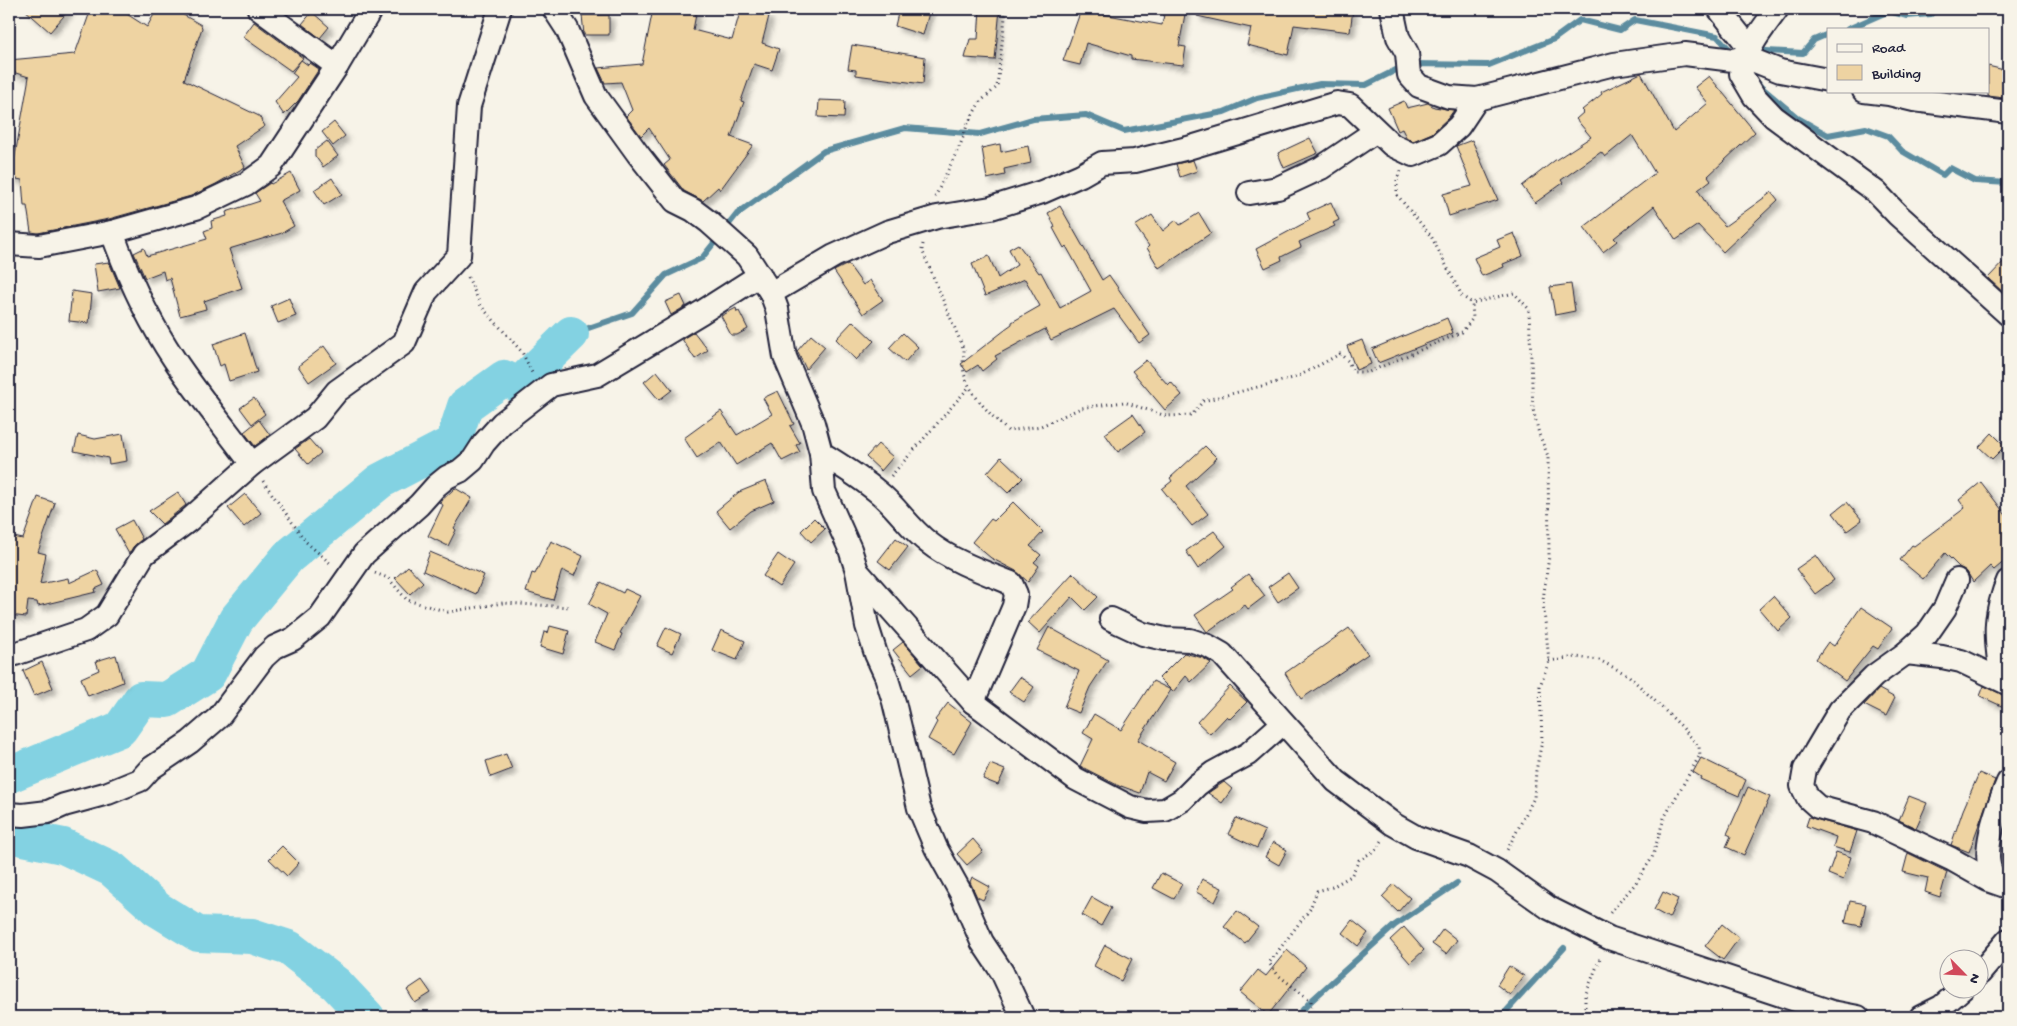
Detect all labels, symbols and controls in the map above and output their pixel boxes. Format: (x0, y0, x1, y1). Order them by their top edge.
legend (1827, 28, 1990, 92)
text: Road (1872, 40, 1906, 58)
text: Building (1871, 66, 1921, 84)
north arrow (1940, 948, 1990, 998)
text: N (1964, 971, 1983, 986)

